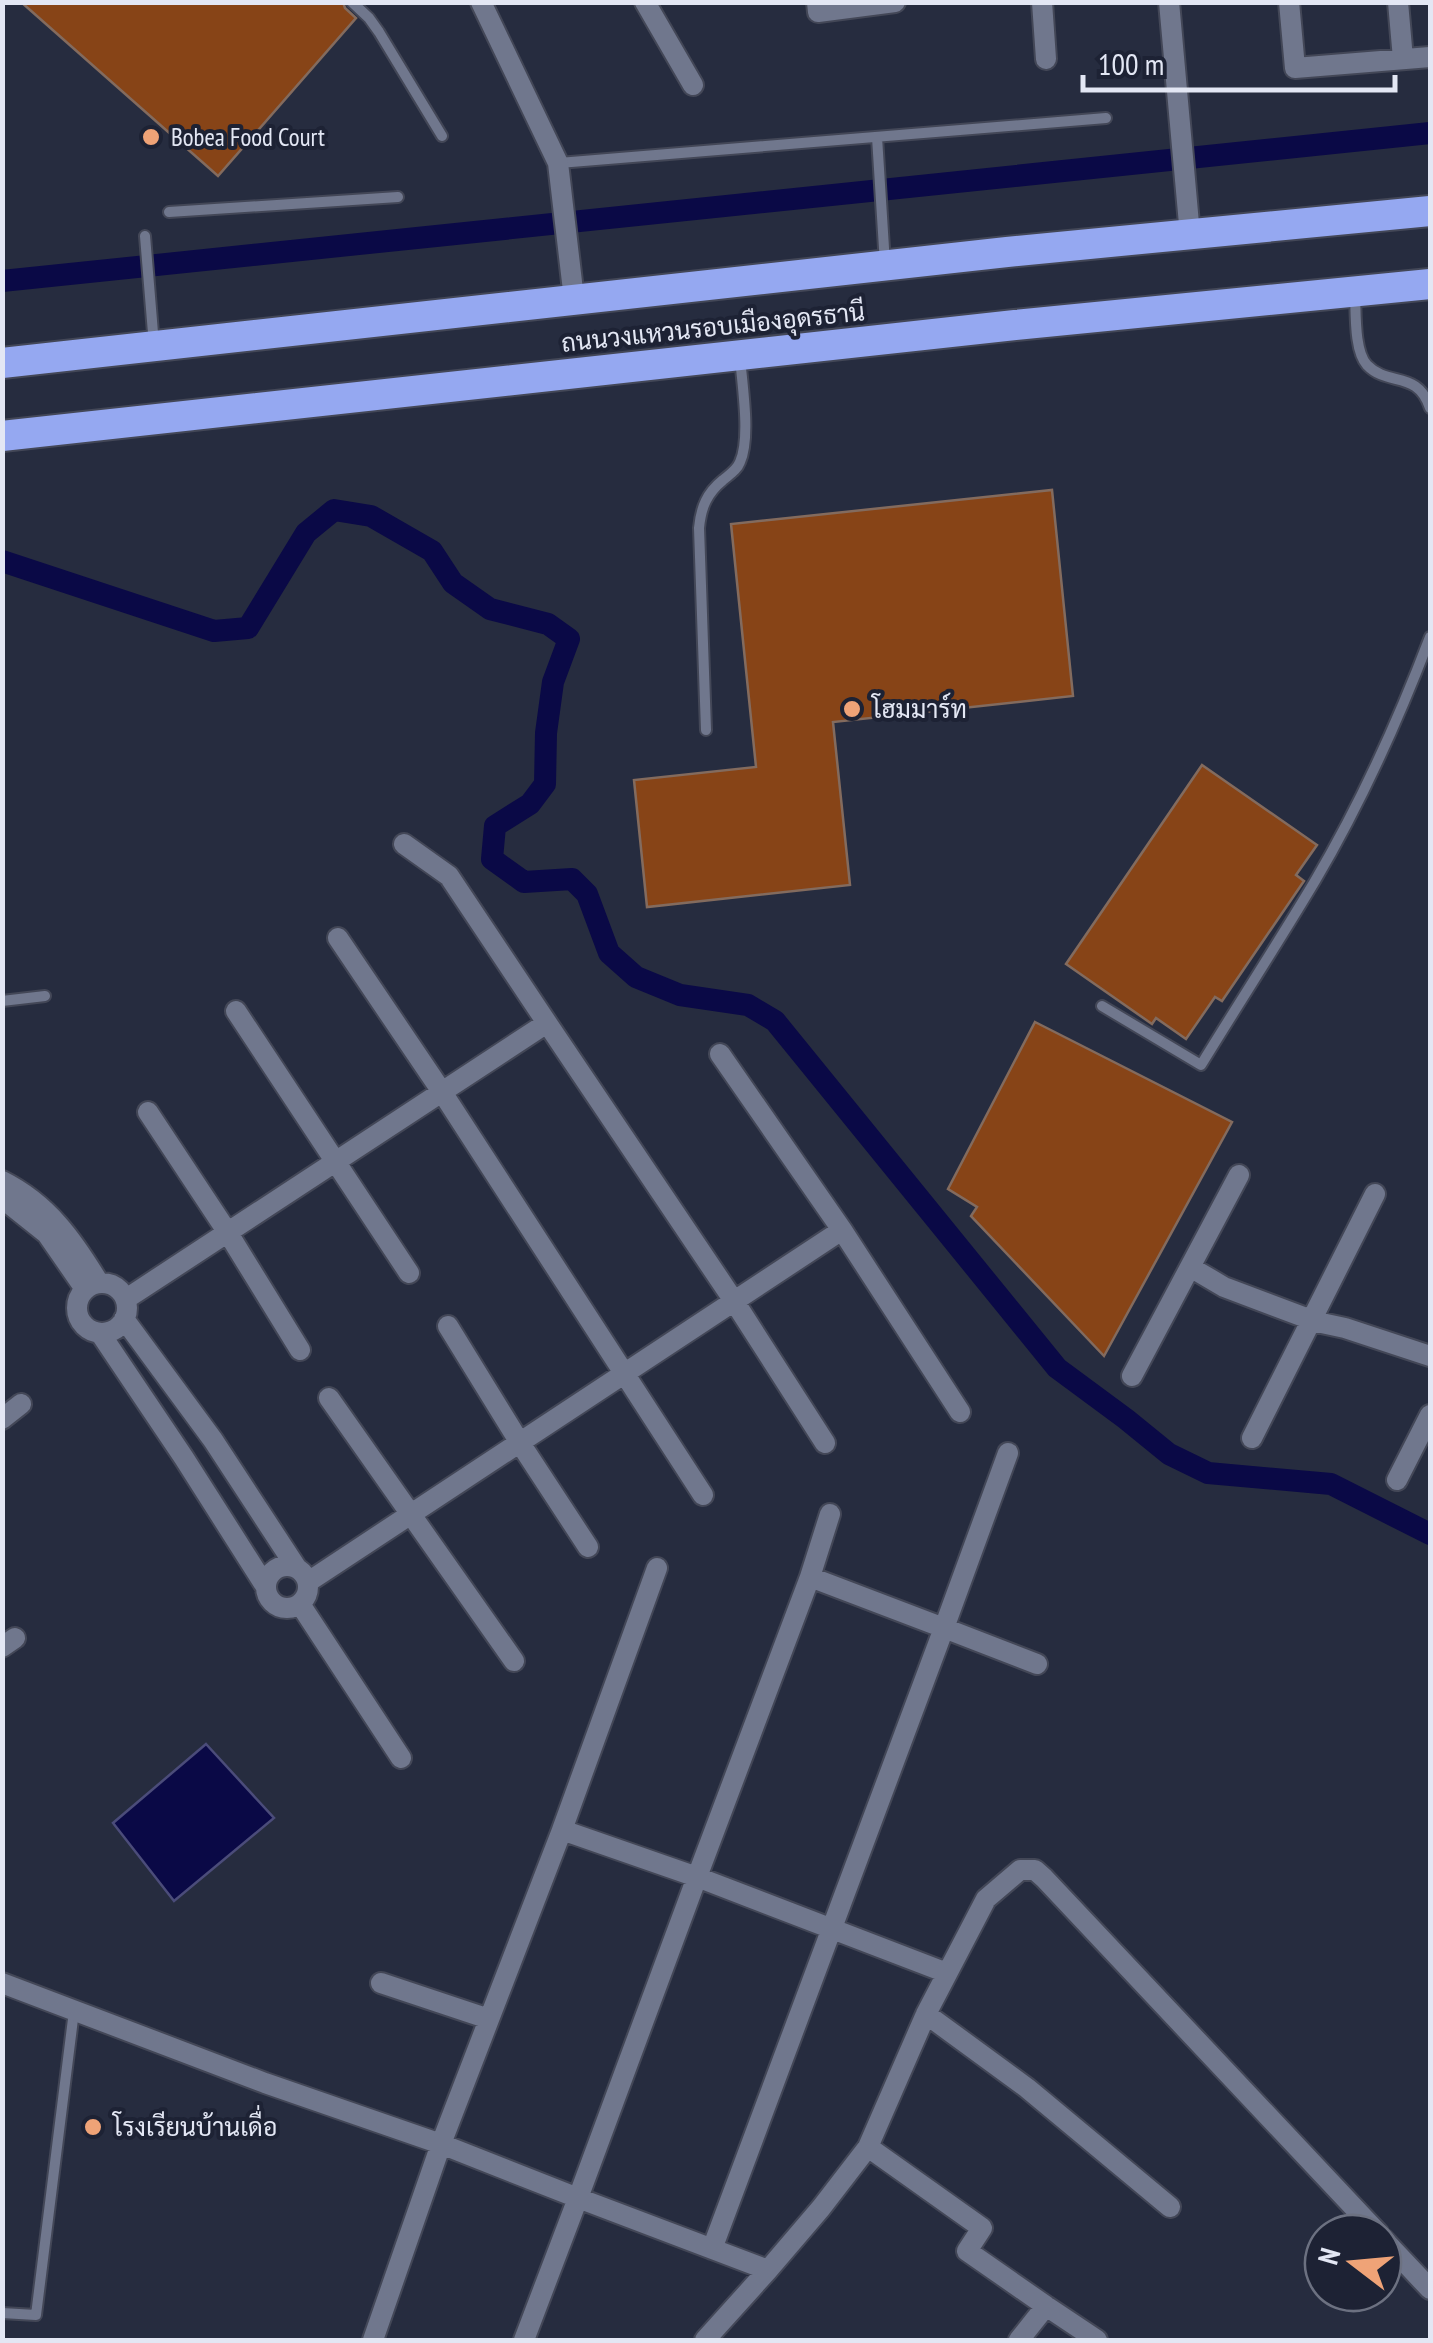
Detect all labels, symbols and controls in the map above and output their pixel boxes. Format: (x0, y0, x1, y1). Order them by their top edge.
scale bar (1083, 30, 1396, 92)
text: 100 m (1098, 44, 1164, 83)
place label: Bobea Food Court (171, 121, 325, 153)
marker: Bobea Food Court (140, 126, 162, 148)
street label: ถนนวงแหวนรอบเมืองอุดรธานี (560, 295, 866, 361)
place label: โฮมมาร์ท (870, 692, 967, 725)
marker: โฮมมาร์ท (841, 698, 863, 720)
place label: โรงเรียนบ้านเดื่อ (111, 2105, 277, 2143)
marker: โรงเรียนบ้านเดื่อ (82, 2116, 104, 2138)
north arrow (1303, 2213, 1403, 2313)
text: N (1309, 2244, 1348, 2268)

